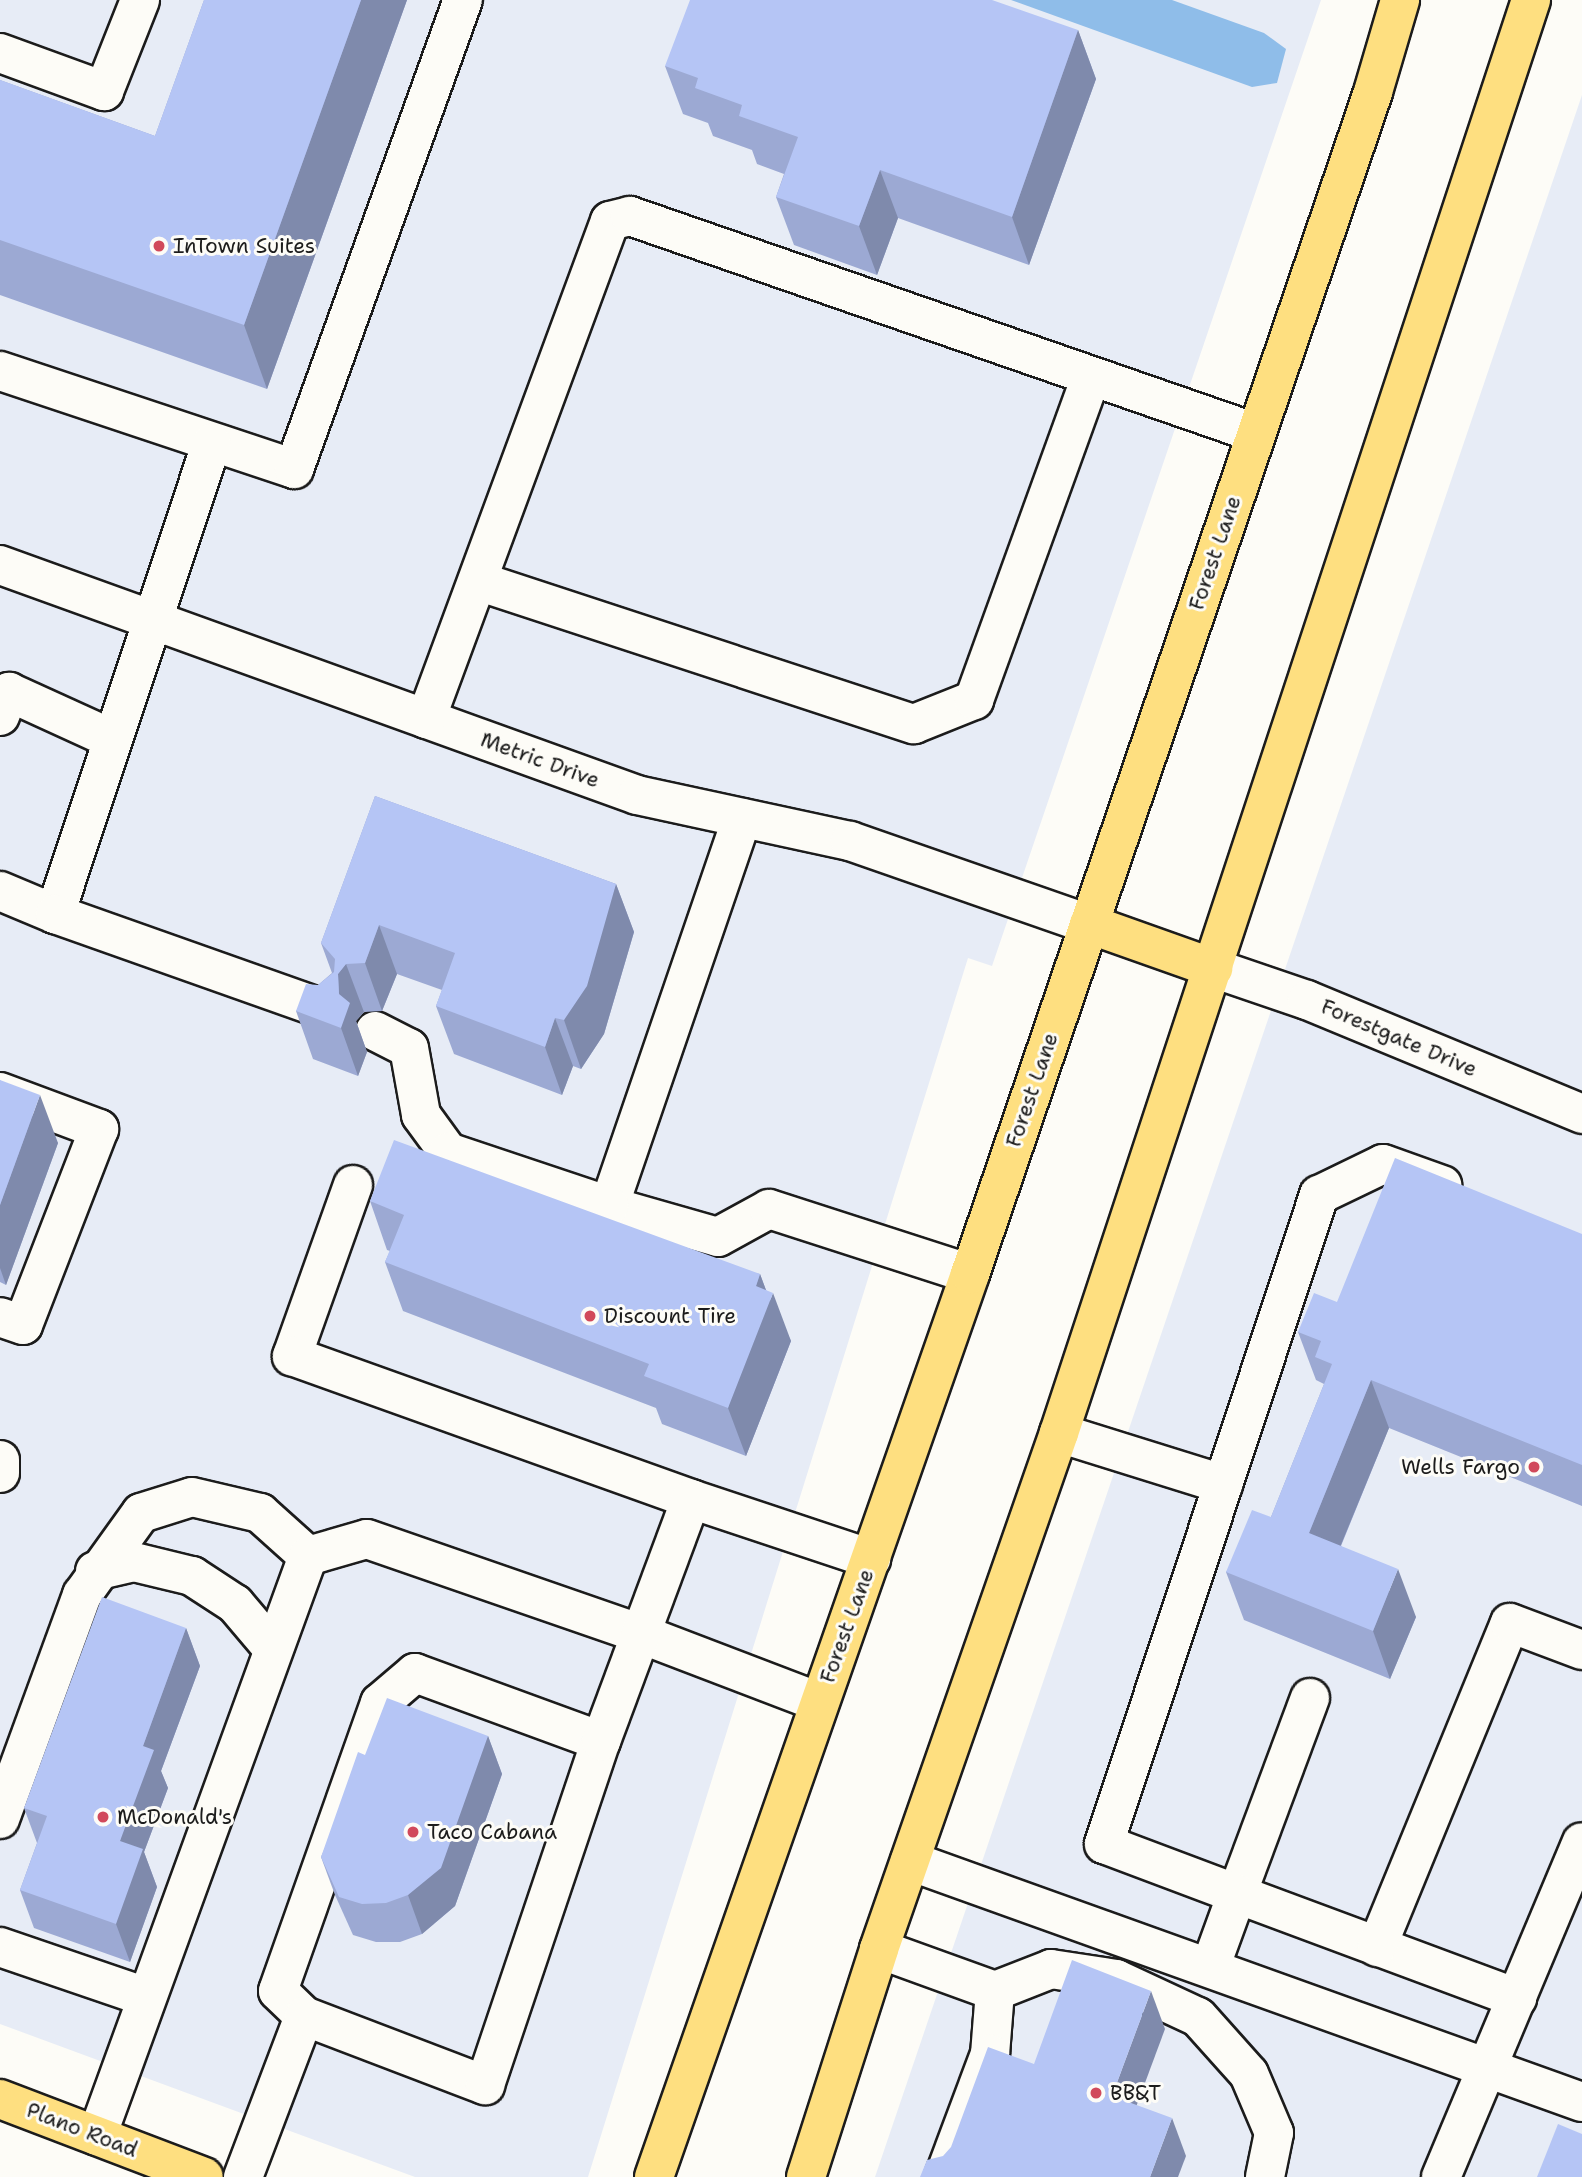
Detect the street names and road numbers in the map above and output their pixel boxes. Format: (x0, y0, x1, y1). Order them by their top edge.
street label: Forest Lane (1184, 493, 1246, 613)
street label: Metric Drive (477, 727, 603, 793)
street label: Forestgate Drive (1317, 994, 1481, 1082)
street label: Forest Lane (1001, 1030, 1063, 1150)
street label: Forest Lane (815, 1566, 879, 1686)
street label: Plano Road (23, 2097, 141, 2163)

